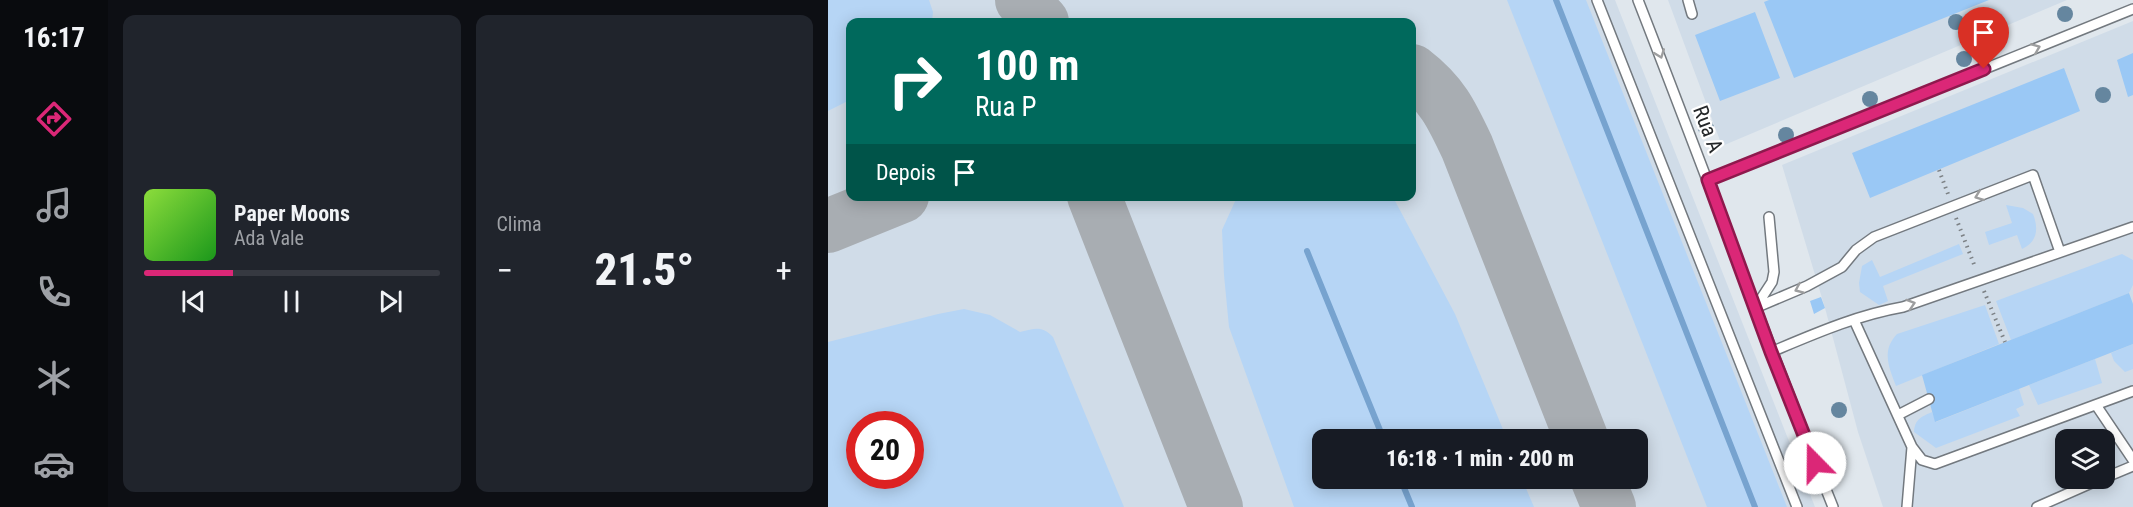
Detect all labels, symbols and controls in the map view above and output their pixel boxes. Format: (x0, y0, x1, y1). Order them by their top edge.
pin (1958, 7, 2009, 69)
icon: arrive (1967, 16, 2000, 49)
text: 16:17 (23, 22, 85, 54)
text: 100 m (975, 41, 1080, 90)
icon: right (876, 42, 954, 120)
one-way arrow (2030, 43, 2040, 56)
one-way arrow (1652, 49, 1665, 59)
text: Rua P (975, 91, 1036, 123)
icon: directions (33, 98, 75, 140)
street label: Rua A (1688, 102, 1728, 156)
icon: arrive (948, 156, 981, 189)
text: Depois (876, 160, 936, 185)
icon: music (33, 184, 75, 226)
one-way arrow (1974, 189, 1984, 202)
text: Paper Moons (234, 201, 350, 226)
text: Clima (497, 212, 542, 236)
text: Ada Vale (234, 226, 304, 250)
text: 21.5° (594, 243, 694, 296)
text: − (497, 251, 513, 290)
text: + (776, 251, 792, 290)
icon: phone (33, 271, 75, 313)
one-way arrow (1794, 282, 1805, 294)
icon: previous (177, 285, 210, 318)
icon: pause (275, 285, 308, 318)
icon: next (374, 285, 407, 318)
one-way arrow (1905, 299, 1916, 312)
icon: climate (33, 357, 75, 399)
speed limit sign: 20 (846, 411, 924, 489)
map controls (2055, 429, 2115, 489)
button: layers (2055, 429, 2115, 489)
position arrow (1783, 431, 1847, 495)
icon: car (33, 443, 75, 485)
text: 16:18 · 1 min · 200 m (1386, 446, 1574, 471)

